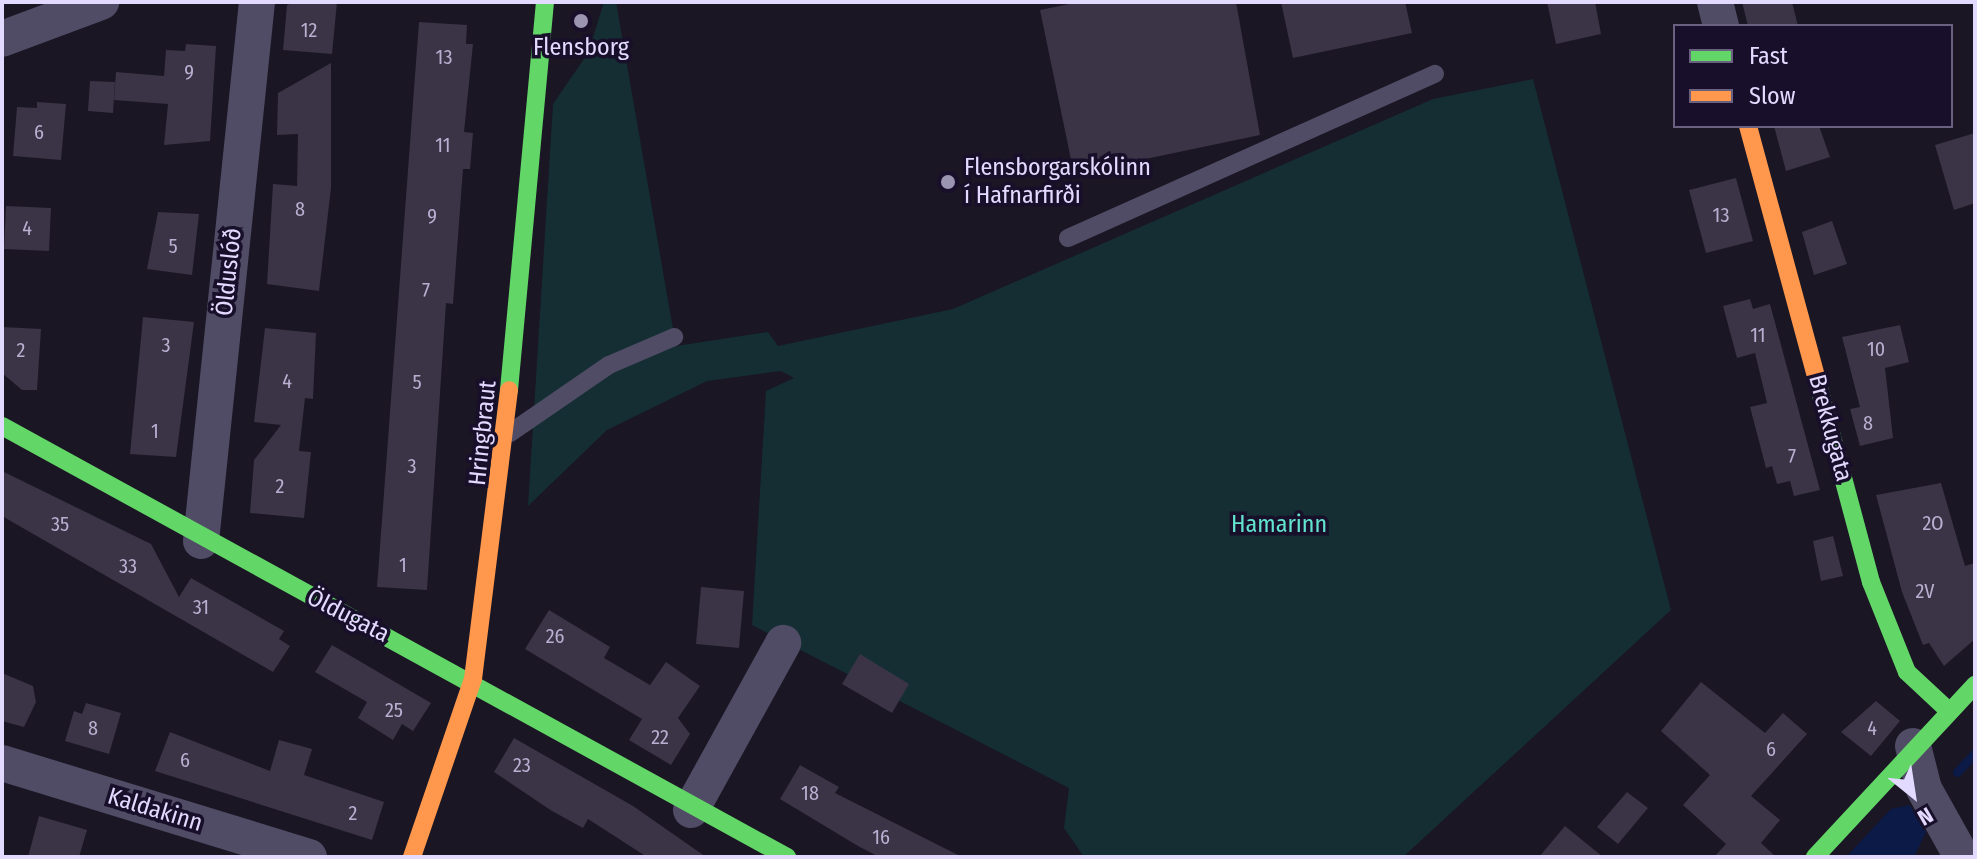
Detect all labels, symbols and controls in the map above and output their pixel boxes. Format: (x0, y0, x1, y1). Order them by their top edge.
marker: Flensborg (572, 12, 590, 30)
house number: 12 (301, 18, 317, 42)
legend (1673, 24, 1953, 128)
place label: Flensborg (533, 34, 629, 62)
text: Fast (1749, 42, 1788, 70)
house number: 13 (436, 45, 452, 69)
house number: 9 (184, 60, 194, 84)
text: Slow (1749, 82, 1795, 110)
house number: 6 (34, 120, 44, 144)
house number: 11 (435, 133, 451, 157)
place label: Flensborgarskólinn í Hafnarfirði (964, 154, 1151, 210)
marker: Flensborgarskólinn í Hafnarfirði (939, 173, 957, 191)
house number: 8 (295, 197, 305, 221)
house number: 13 (1713, 203, 1729, 227)
house number: 9 (427, 204, 437, 228)
house number: 4 (22, 216, 32, 240)
street label: Ölduslóð (210, 227, 248, 317)
house number: 5 (168, 234, 178, 258)
house number: 7 (422, 278, 430, 302)
house number: 11 (1750, 323, 1766, 347)
house number: 3 (161, 333, 171, 357)
house number: 10 (1867, 337, 1885, 361)
house number: 2 (17, 338, 25, 362)
house number: 4 (282, 369, 292, 393)
house number: 5 (412, 370, 422, 394)
street label: Brekkugata (1802, 371, 1858, 485)
street label: Hringbraut (463, 379, 503, 487)
house number: 8 (1863, 411, 1873, 435)
house number: 1 (151, 419, 159, 443)
house number: 7 (1788, 444, 1796, 468)
house number: 3 (407, 454, 417, 478)
house number: 2 (276, 474, 284, 498)
park label: Hamarinn (1231, 511, 1327, 539)
house number: 2O (1922, 511, 1944, 535)
house number: 35 (51, 512, 69, 536)
house number: 1 (399, 553, 407, 577)
house number: 33 (119, 554, 137, 578)
house number: 2V (1916, 579, 1934, 603)
street label: Öldugata (302, 583, 394, 649)
house number: 31 (193, 595, 209, 619)
house number: 26 (546, 624, 564, 648)
house number: 25 (385, 698, 403, 722)
house number: 8 (88, 716, 98, 740)
house number: 4 (1867, 716, 1877, 740)
house number: 22 (651, 725, 669, 749)
house number: 6 (1766, 737, 1776, 761)
house number: 6 (180, 748, 190, 772)
house number: 23 (513, 753, 531, 777)
north arrow (1873, 755, 1953, 835)
house number: 18 (801, 781, 819, 805)
street label: Kaldakinn (104, 782, 206, 838)
house number: 2 (349, 801, 357, 825)
text: N (1913, 801, 1938, 831)
house number: 16 (872, 825, 890, 849)

